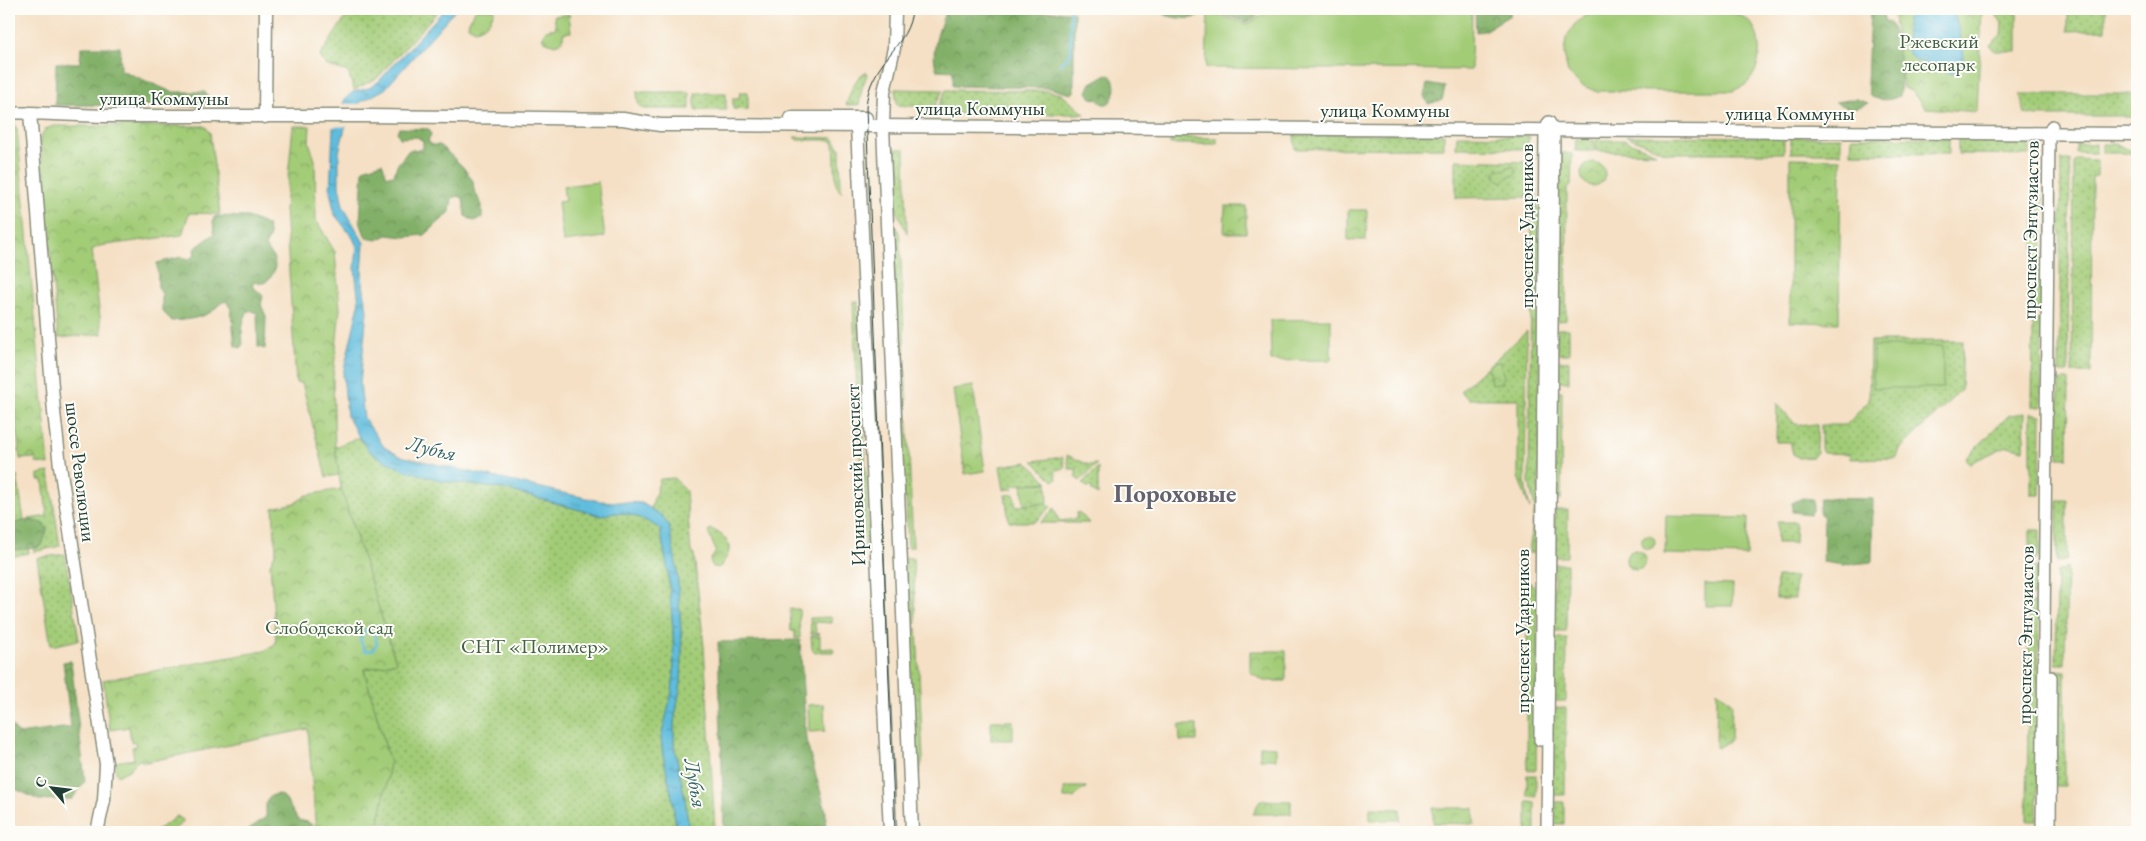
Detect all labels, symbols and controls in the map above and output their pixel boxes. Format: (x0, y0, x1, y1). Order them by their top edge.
park label: Ржевский лесопарк (1899, 28, 1979, 77)
street label: улица Коммуны (99, 85, 229, 111)
street label: улица Коммуны (915, 95, 1045, 121)
street label: улица Коммуны (1320, 97, 1450, 123)
street label: улица Коммуны (1725, 100, 1855, 126)
street label: проспект Энтузиастов (2015, 140, 2045, 320)
street label: проспект Ударников (1513, 144, 1539, 308)
street label: Ириновский проспект (839, 384, 871, 566)
street label: шоссе Революции (60, 400, 103, 544)
water label: Лубья (404, 429, 459, 467)
district label: Пороховые (1113, 477, 1237, 509)
street label: проспект Энтузиастов (2010, 545, 2040, 725)
street label: проспект Ударников (1509, 549, 1535, 713)
park label: Слободской сад (265, 614, 393, 640)
park label: СНТ «Полимер» (461, 633, 609, 659)
water label: Лубья (678, 755, 714, 810)
north arrow (28, 764, 78, 814)
text: С (30, 773, 51, 791)

